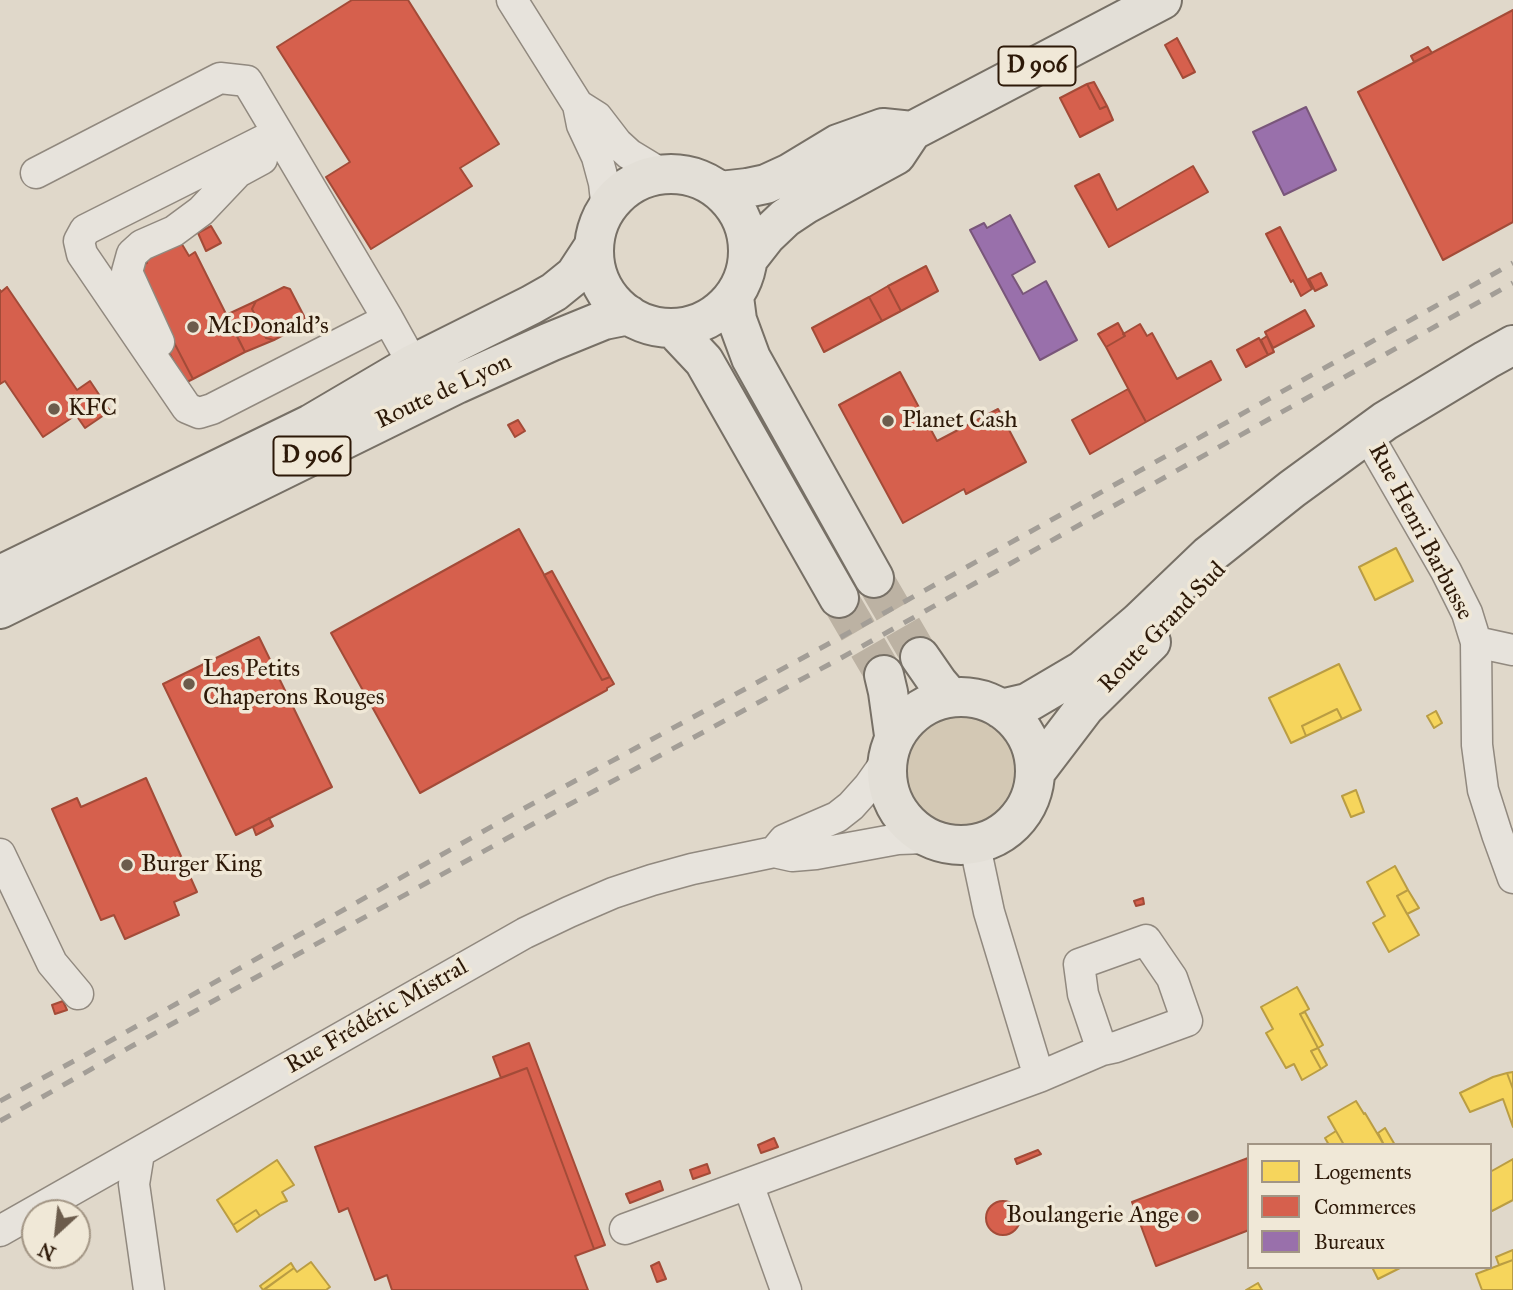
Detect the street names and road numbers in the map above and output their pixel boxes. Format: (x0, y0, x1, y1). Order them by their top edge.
road number: D 906 (998, 46, 1076, 86)
street label: Route de Lyon (372, 348, 516, 436)
road number: D 906 (274, 436, 350, 476)
street label: Rue Henri Barbusse (1361, 439, 1479, 625)
street label: Route Grand Sud (1093, 557, 1233, 699)
street label: Rue Frédéric Mistral (281, 953, 473, 1081)

